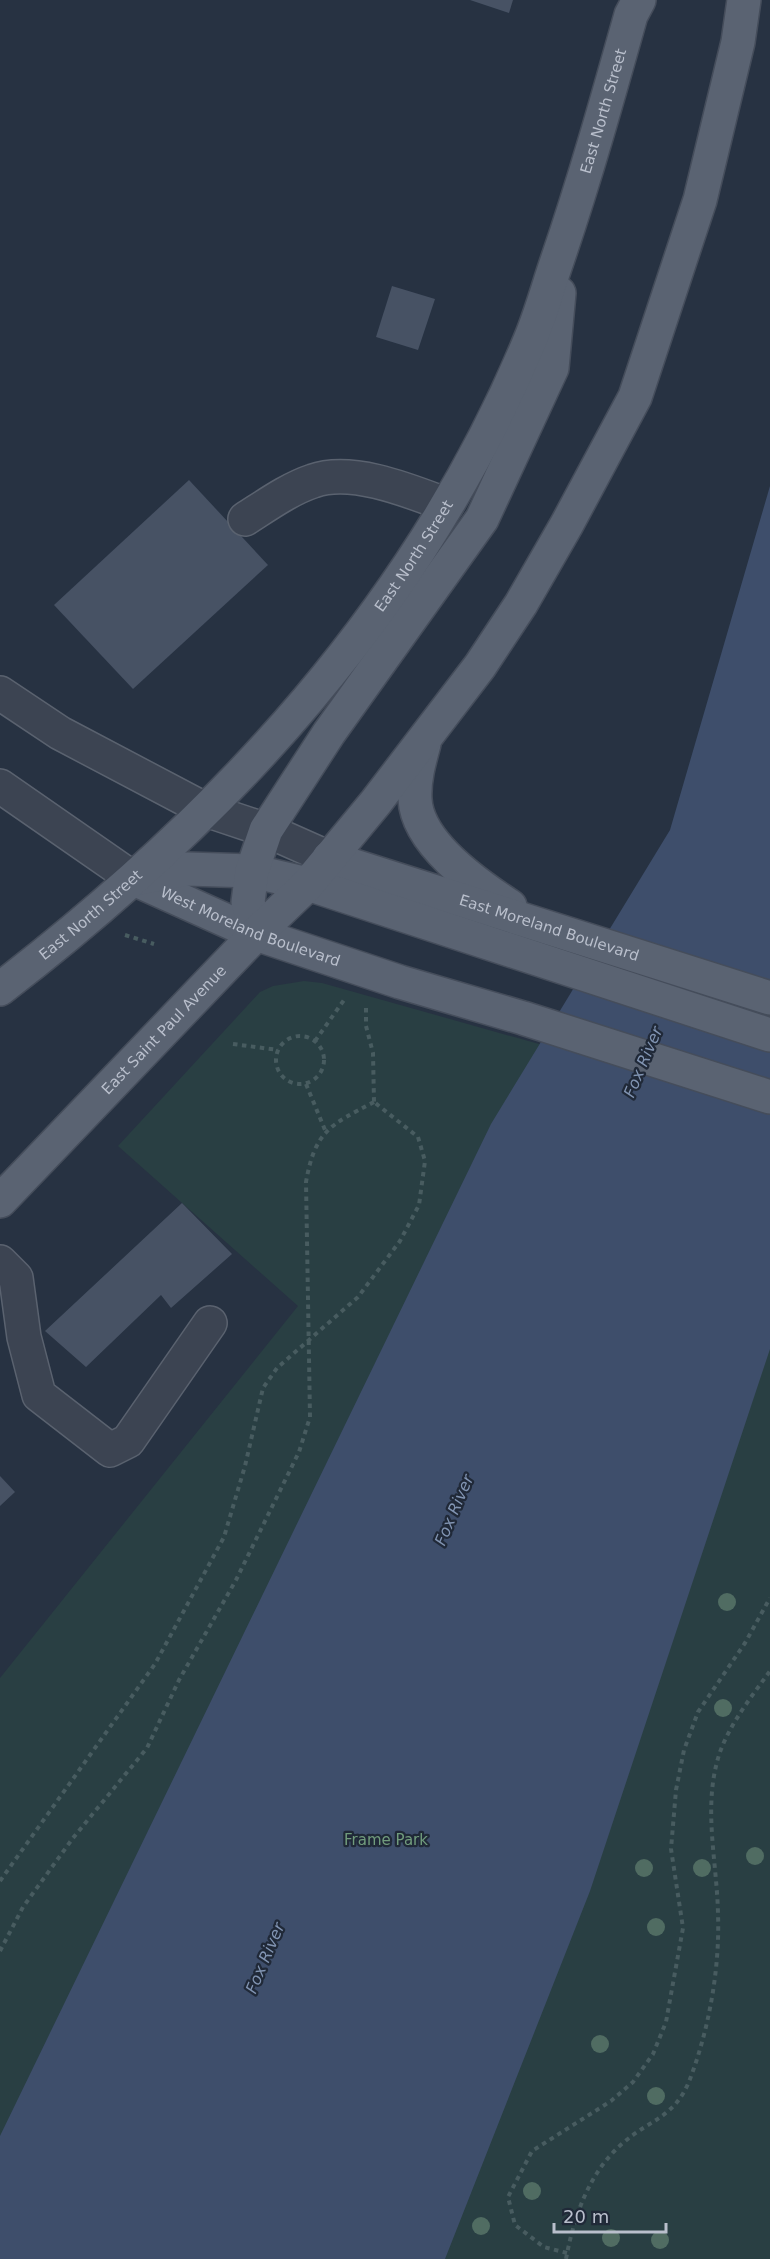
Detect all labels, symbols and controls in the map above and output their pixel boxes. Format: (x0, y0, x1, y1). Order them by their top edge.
street label: East North Street (577, 46, 630, 176)
street label: East North Street (371, 497, 457, 615)
street label: East North Street (35, 866, 146, 964)
street label: West Moreland Boulevard (158, 883, 343, 970)
street label: East Moreland Boulevard (457, 891, 641, 965)
street label: East Saint Paul Avenue (98, 962, 230, 1098)
water label: Fox River (620, 1022, 667, 1100)
water label: Fox River (431, 1470, 478, 1548)
park label: Frame Park (344, 1831, 428, 1849)
water label: Fox River (242, 1918, 289, 1996)
scale bar (554, 2196, 666, 2234)
text: 20 m (563, 2206, 609, 2227)

